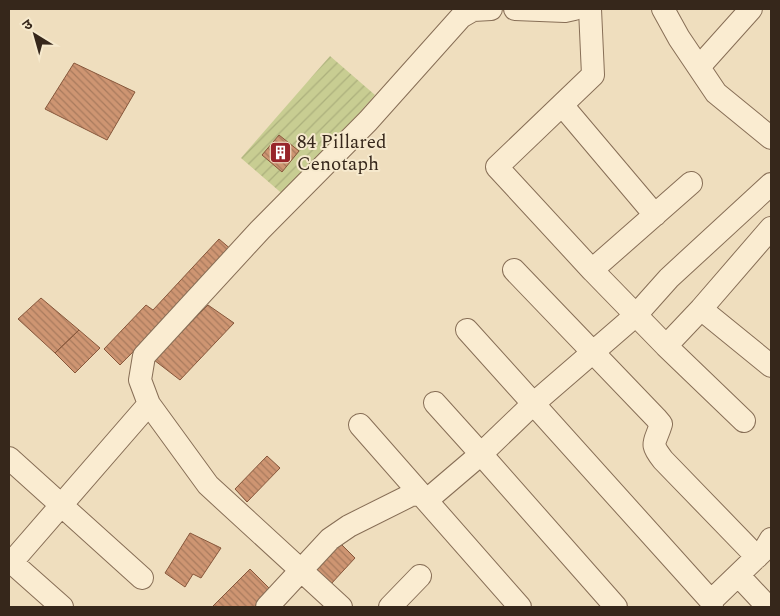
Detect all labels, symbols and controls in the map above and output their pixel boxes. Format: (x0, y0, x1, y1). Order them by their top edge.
north arrow (10, 10, 60, 60)
text: उ (18, 14, 38, 36)
place label: 84 Pillared Cenotaph (297, 128, 387, 179)
building icon: 84 Pillared Cenotaph (269, 141, 293, 165)

